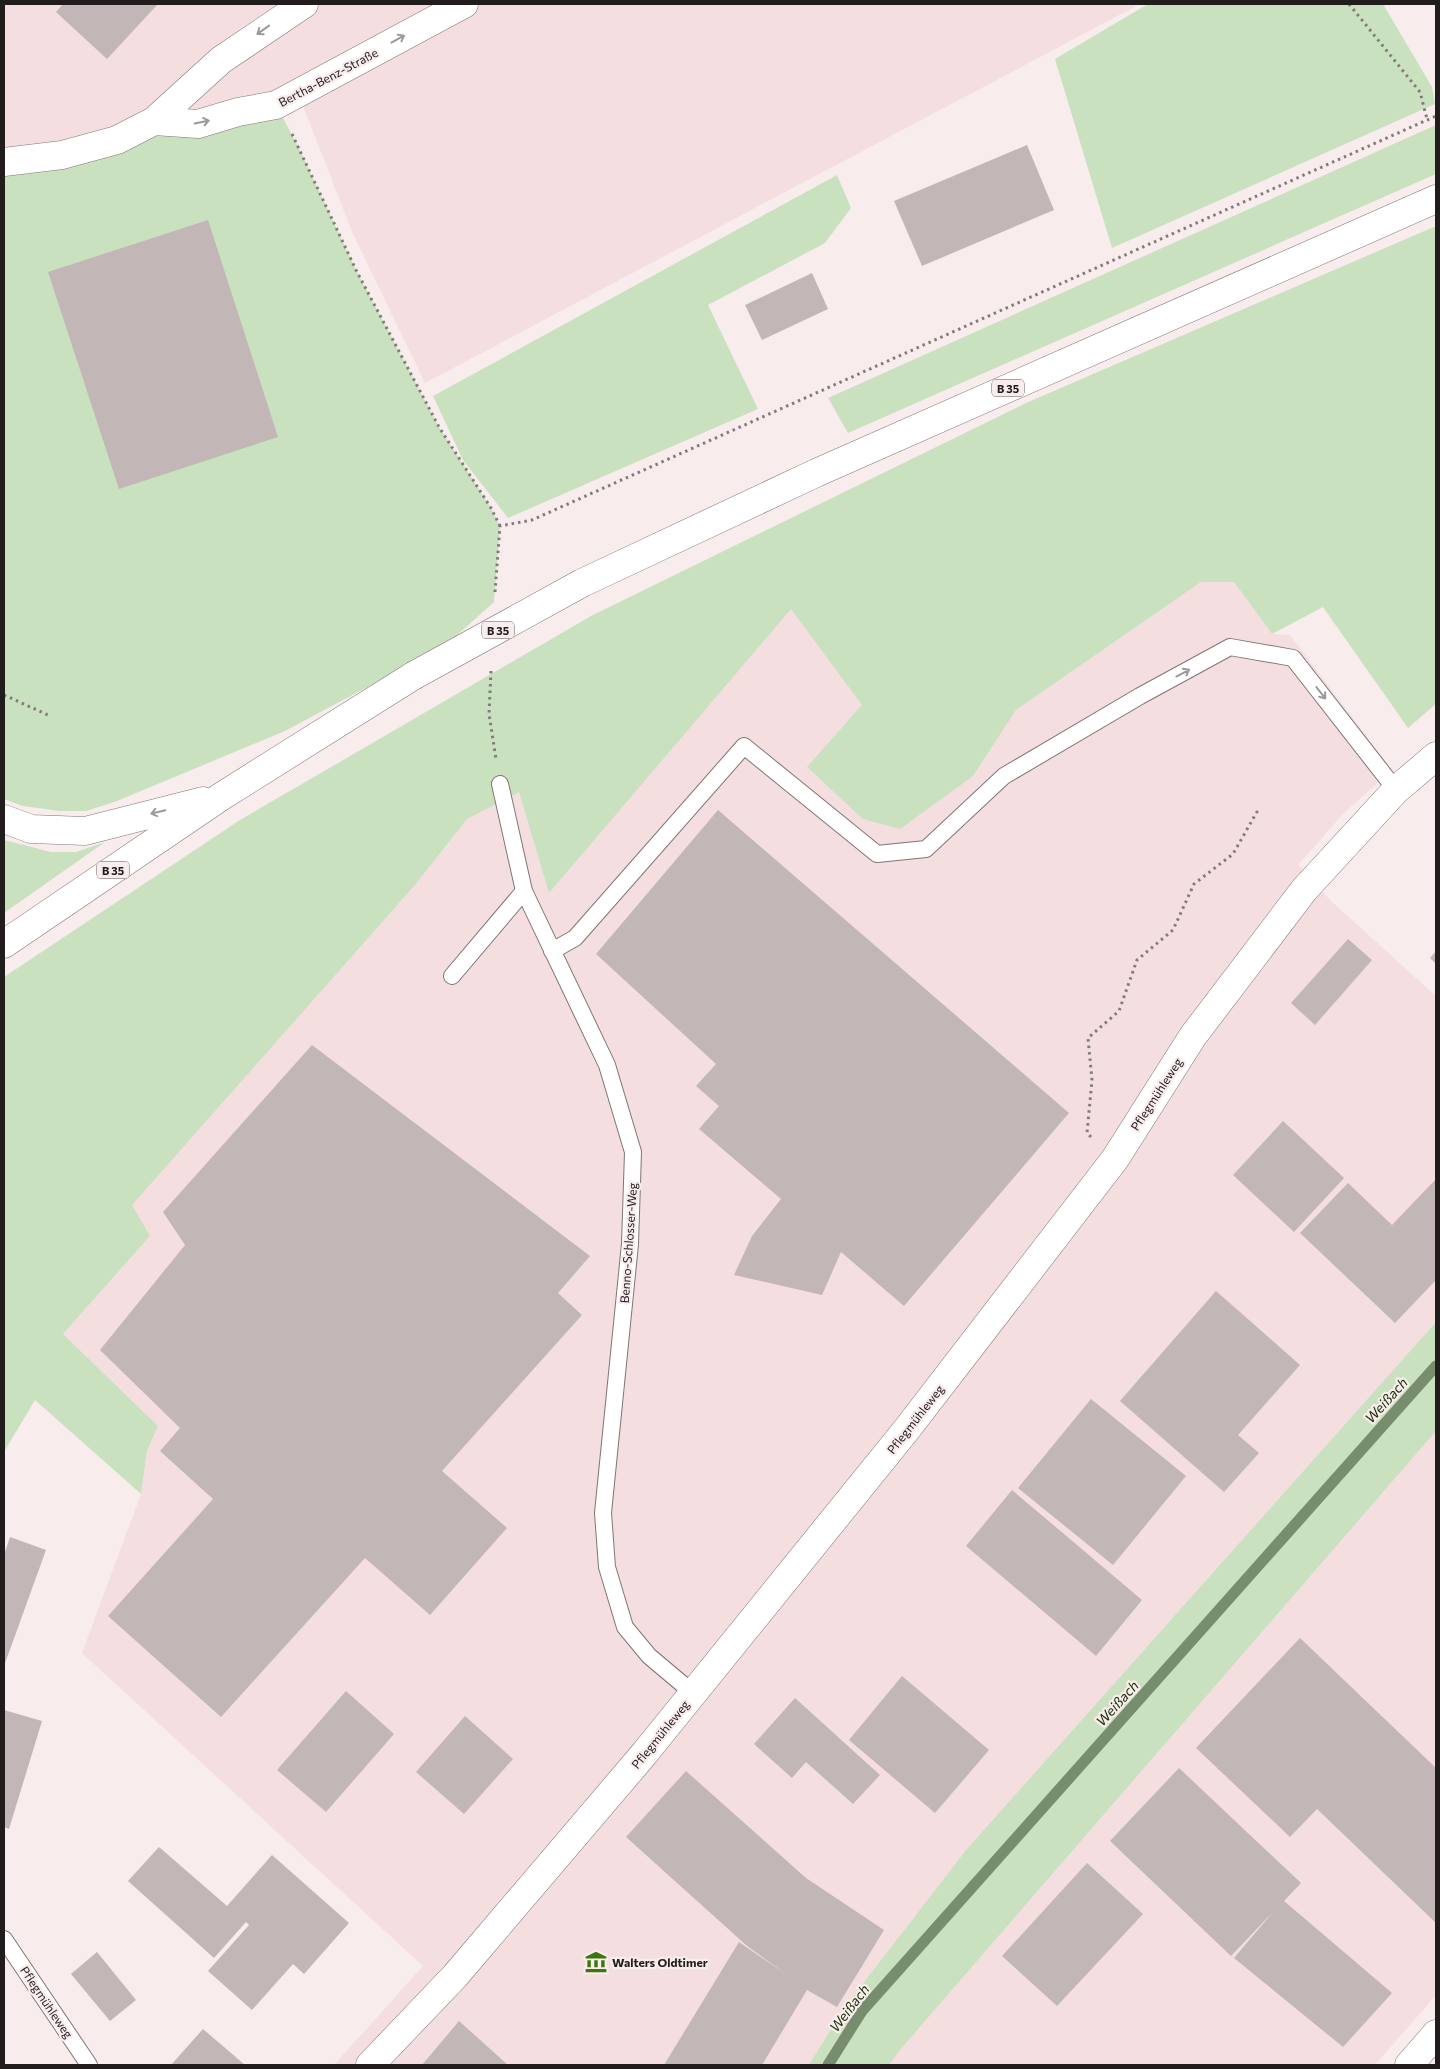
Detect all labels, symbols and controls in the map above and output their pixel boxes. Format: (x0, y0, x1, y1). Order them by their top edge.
one-way arrow (256, 25, 270, 35)
one-way arrow (391, 34, 406, 44)
street label: Bertha-Benz-Straße (276, 45, 380, 109)
one-way arrow (194, 117, 210, 126)
road number: B 35 (992, 379, 1024, 396)
road number: B 35 (482, 622, 514, 638)
one-way arrow (1175, 667, 1189, 677)
one-way arrow (1315, 686, 1326, 699)
one-way arrow (150, 808, 166, 818)
road number: B 35 (97, 862, 129, 878)
street label: Pflegmühleweg (1127, 1055, 1185, 1133)
street label: Benno-Schlosser-Weg (617, 1182, 639, 1304)
water label: Weißach (1361, 1374, 1411, 1426)
street label: Pflegmühleweg (884, 1381, 947, 1456)
water label: Weißach (1092, 1677, 1142, 1729)
street label: Pflegmühleweg (628, 1697, 692, 1771)
museum icon: Walters Oldtimer (583, 1949, 609, 1975)
place label: Walters Oldtimer (612, 1955, 708, 1969)
street label: Pflegmühleweg (18, 1963, 76, 2041)
water label: Weißach (826, 1981, 872, 2035)

